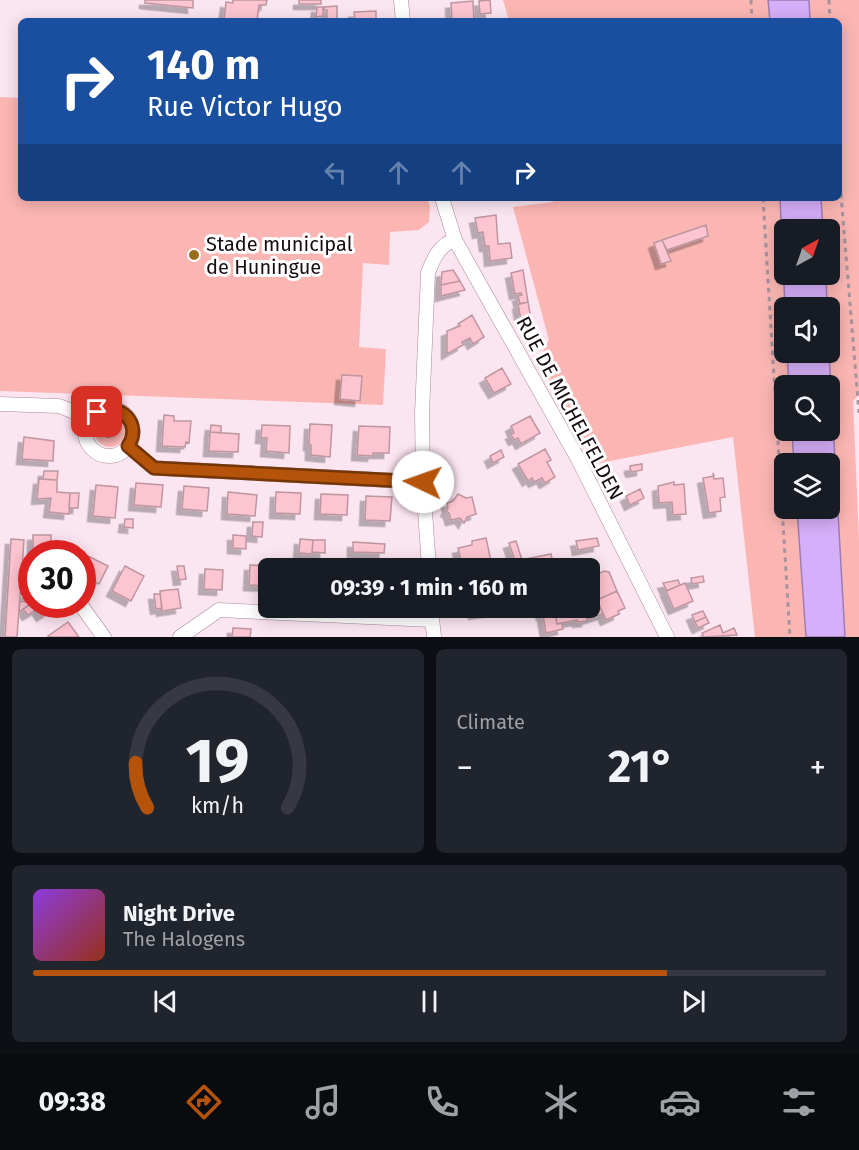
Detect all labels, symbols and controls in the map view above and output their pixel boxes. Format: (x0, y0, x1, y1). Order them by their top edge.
text: 140 m (147, 40, 260, 90)
icon: right (48, 42, 126, 120)
text: Rue Victor Hugo (147, 91, 343, 123)
icon: left (319, 156, 352, 189)
icon: ahead (382, 156, 415, 189)
icon: ahead (445, 156, 478, 189)
icon: right (508, 156, 541, 189)
north arrow (774, 219, 840, 285)
map controls (774, 219, 840, 519)
place label: Stade municipal de Huningue (206, 232, 353, 279)
marker: Stade municipal de Huningue (187, 248, 201, 262)
button: sound (774, 297, 840, 363)
street label: RUE DE MICHELFELDEN (511, 312, 629, 504)
button: search (774, 375, 840, 441)
pin (71, 386, 122, 437)
icon: arrive (80, 395, 113, 428)
position arrow (391, 450, 455, 514)
button: layers (774, 453, 840, 519)
speed limit sign: 30 (18, 540, 96, 618)
text: 09:39 · 1 min · 160 m (330, 574, 528, 601)
text: Climate (457, 710, 525, 734)
text: 19 (186, 724, 250, 799)
text: 21° (608, 740, 675, 794)
text: − (457, 748, 473, 788)
text: + (810, 748, 826, 788)
text: km/h (191, 793, 244, 819)
text: Night Drive (123, 900, 235, 927)
text: The Halogens (123, 927, 245, 951)
icon: previous (149, 985, 182, 1018)
icon: pause (413, 985, 446, 1018)
icon: next (677, 985, 710, 1018)
icon: directions (183, 1081, 225, 1123)
icon: music (302, 1081, 344, 1123)
icon: phone (421, 1081, 463, 1123)
icon: climate (540, 1081, 582, 1123)
icon: car (659, 1081, 701, 1123)
icon: filters (778, 1081, 820, 1123)
text: 09:38 (39, 1086, 106, 1118)

